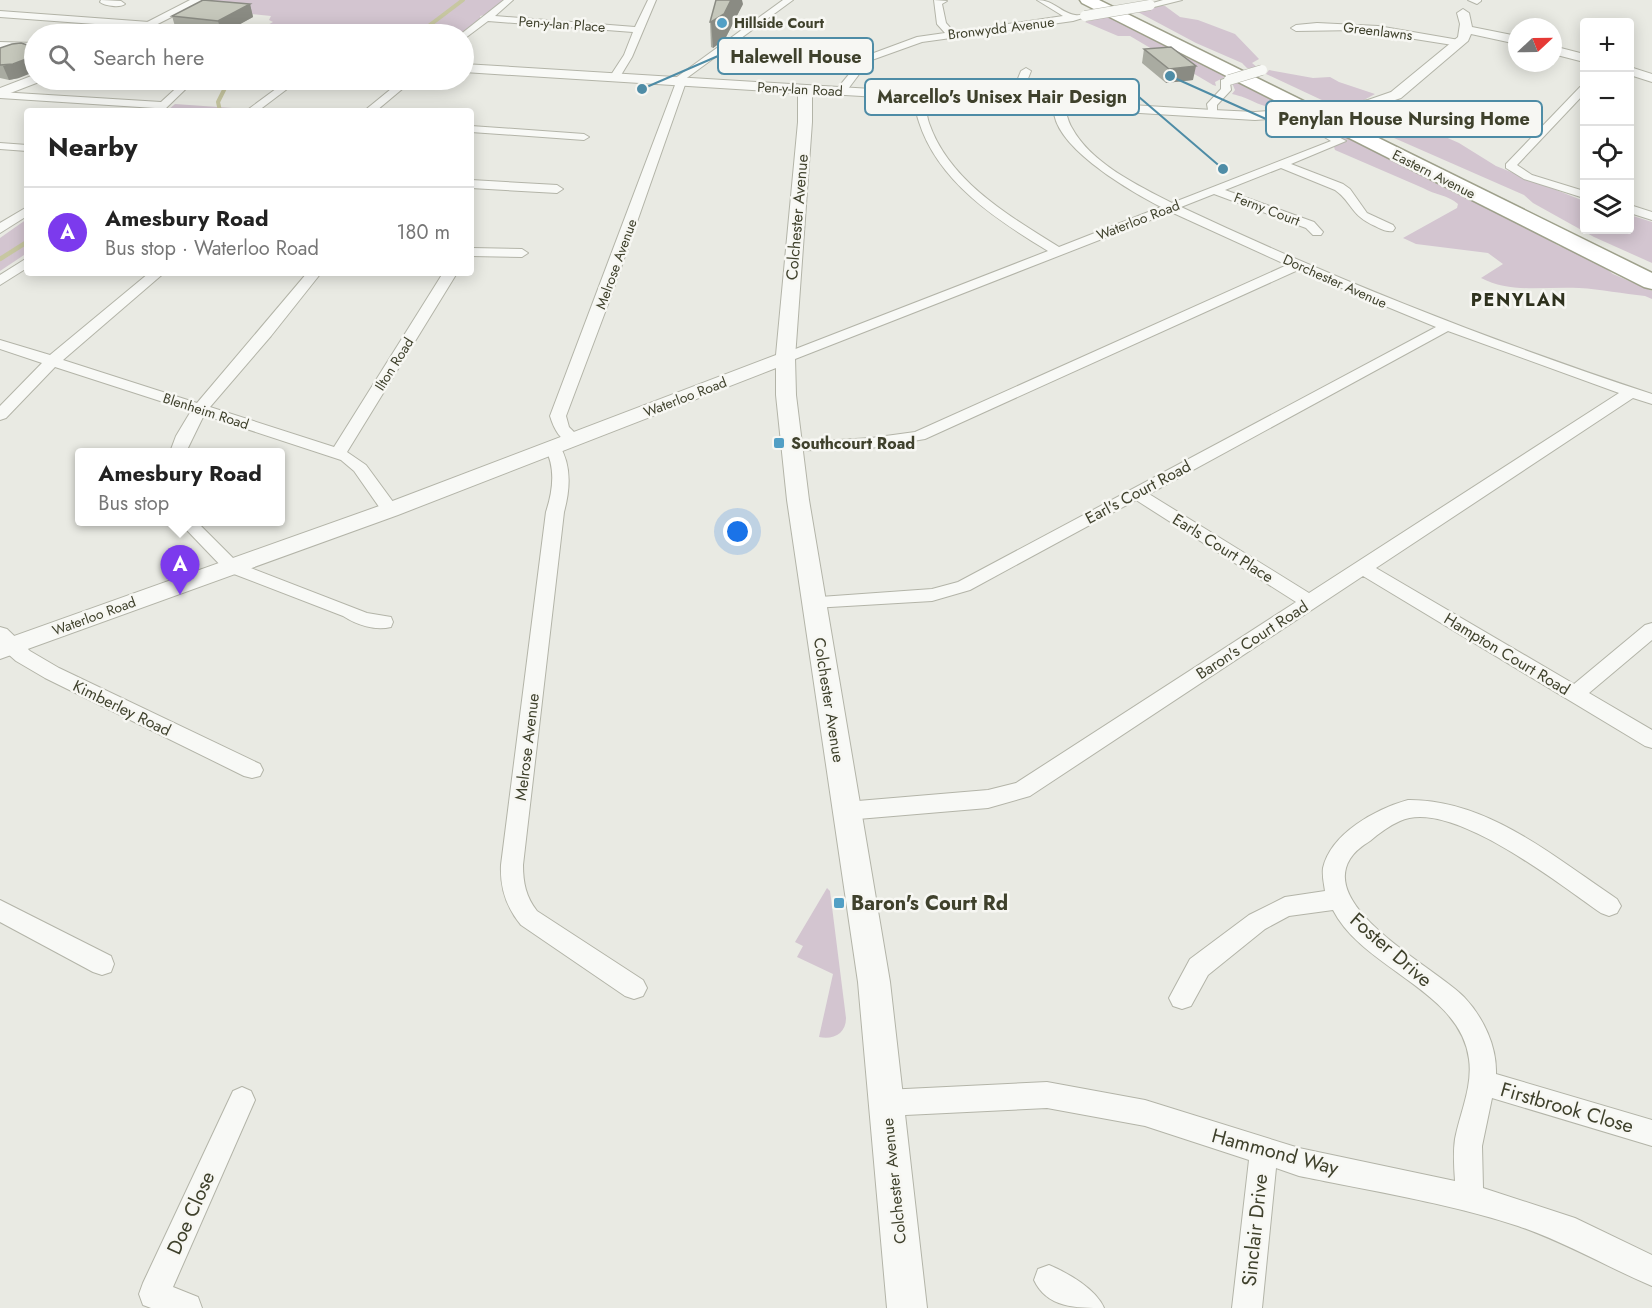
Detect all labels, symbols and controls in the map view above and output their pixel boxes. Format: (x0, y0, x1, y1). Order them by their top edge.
street label: Pen-y-lan Place (518, 11, 606, 37)
street label: Bronwydd Avenue (947, 12, 1055, 44)
place label: Hillside Court (734, 13, 824, 33)
marker: Hillside Court (715, 16, 729, 30)
street label: Greenlawns (1342, 17, 1414, 45)
north arrow (1508, 18, 1562, 72)
map controls (1580, 18, 1634, 234)
button: + (1580, 18, 1634, 72)
search box (24, 24, 474, 90)
callout: Halewell House (718, 38, 873, 74)
icon: search (45, 41, 78, 74)
text: Search here (93, 41, 204, 73)
text: Halewell House (730, 44, 862, 70)
button: − (1580, 72, 1634, 126)
street label: Pen-y-lan Road (757, 77, 843, 101)
callout: Marcello's Unisex Hair Design (865, 79, 1139, 115)
text: Marcello's Unisex Hair Design (877, 84, 1127, 110)
callout: Penylan House Nursing Home (1266, 101, 1542, 137)
text: Penylan House Nursing Home (1278, 106, 1530, 132)
button: locate (1580, 126, 1634, 180)
text: Nearby (48, 128, 137, 166)
street label: Eastern Avenue (1389, 145, 1479, 203)
street label: Colchester Avenue (780, 153, 814, 281)
button: layers (1580, 180, 1634, 234)
street label: Ferny Court (1231, 187, 1303, 231)
street label: Waterloo Road (1094, 195, 1182, 245)
text: Amesbury Road (105, 202, 268, 234)
street label: Melrose Avenue (590, 216, 642, 312)
text: A (60, 218, 75, 247)
text: 180 m (396, 218, 450, 247)
text: Bus stop · Waterloo Road (105, 234, 319, 263)
street label: Dorchester Avenue (1280, 249, 1390, 313)
district label: PENYLAN (1471, 287, 1567, 313)
street label: Ilton Road (370, 334, 418, 394)
street label: Waterloo Road (641, 372, 729, 422)
street label: Blenheim Road (161, 388, 251, 434)
place label: Southcourt Road (791, 432, 915, 455)
marker: Southcourt Road (772, 436, 786, 450)
popup (75, 448, 285, 526)
street label: Earl's Court Road (1081, 454, 1195, 530)
text: Amesbury Road (98, 457, 262, 489)
text: Bus stop (98, 489, 169, 518)
street label: Earls Court Place (1168, 508, 1278, 588)
your location (723, 517, 752, 546)
pin: A (160, 546, 200, 595)
street label: Waterloo Road (49, 592, 139, 640)
street label: Baron's Court Road (1191, 595, 1313, 685)
street label: Hampton Court Road (1440, 607, 1574, 701)
street label: Colchester Avenue (808, 636, 850, 764)
street label: Kimberley Road (69, 674, 175, 742)
street label: Melrose Avenue (509, 692, 545, 802)
place label: Baron's Court Rd (851, 889, 1008, 918)
marker: Baron's Court Rd (832, 896, 846, 910)
street label: Foster Drive (1343, 906, 1439, 994)
street label: Firstbrook Close (1497, 1075, 1637, 1141)
street label: Colchester Avenue (876, 1117, 912, 1245)
street label: Hammond Way (1208, 1121, 1342, 1183)
street label: Doe Close (160, 1167, 222, 1259)
street label: Sinclair Drive (1235, 1172, 1275, 1288)

